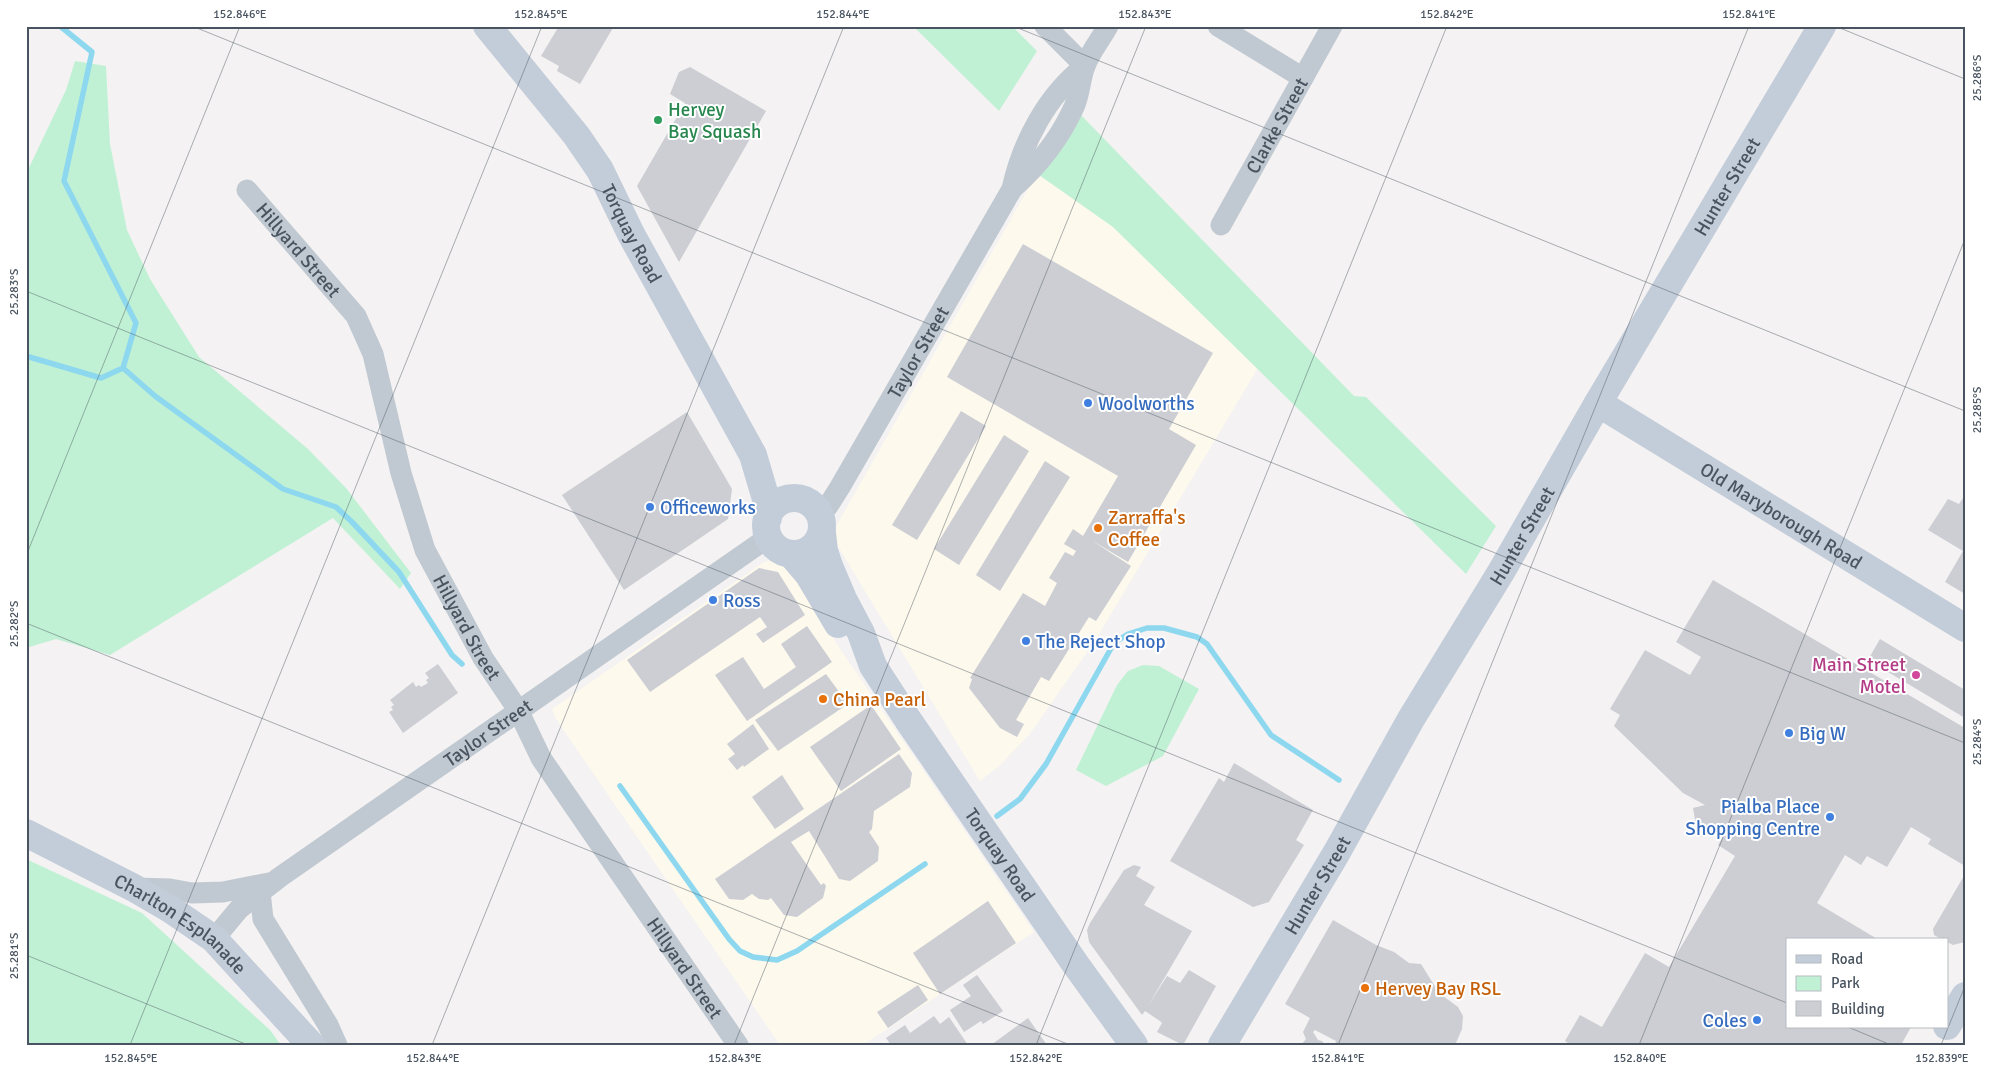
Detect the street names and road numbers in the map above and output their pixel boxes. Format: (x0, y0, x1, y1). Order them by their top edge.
street label: Clarke Street (1241, 73, 1314, 178)
street label: Hunter Street (1689, 133, 1766, 241)
street label: Torquay Road (596, 180, 667, 287)
street label: Hillyard Street (250, 198, 346, 303)
street label: Taylor Street (883, 302, 955, 403)
street label: Old Maryborough Road (1695, 457, 1866, 575)
street label: Hunter Street (1485, 482, 1561, 590)
street label: Hillyard Street (427, 570, 506, 686)
street label: Taylor Street (439, 694, 537, 772)
street label: Torquay Road (959, 804, 1040, 907)
street label: Hunter Street (1280, 832, 1357, 939)
street label: Charlton Esplanade (110, 869, 251, 980)
street label: Hillyard Street (641, 913, 728, 1024)

